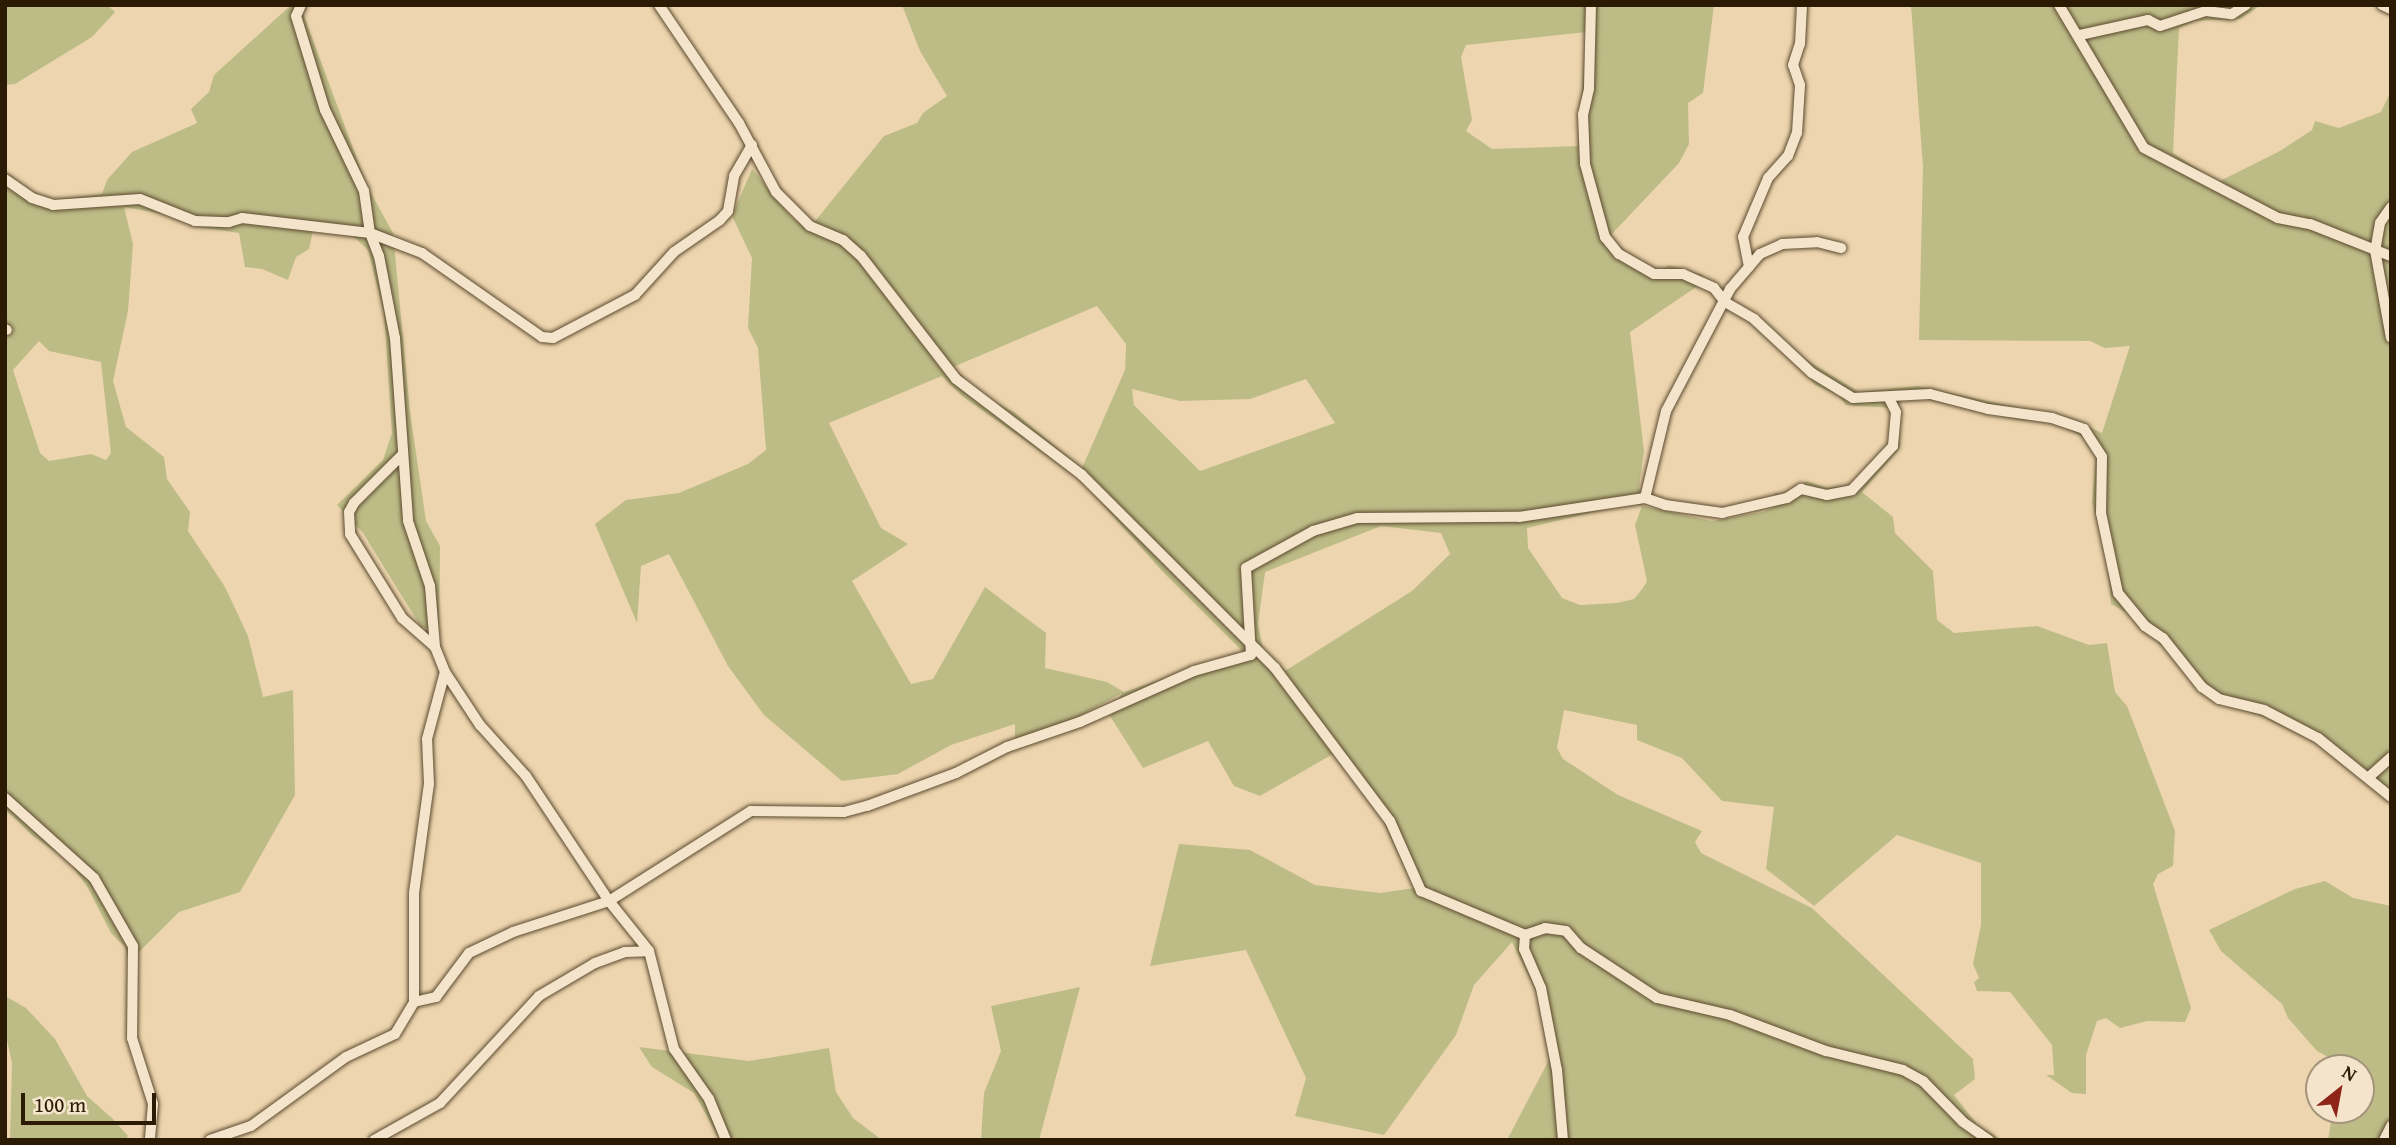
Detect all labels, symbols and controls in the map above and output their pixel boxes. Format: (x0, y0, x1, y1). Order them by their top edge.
north arrow (2305, 1054, 2375, 1124)
text: N (2337, 1057, 2362, 1088)
scale bar (24, 1078, 159, 1122)
text: 100 m (34, 1089, 86, 1120)

